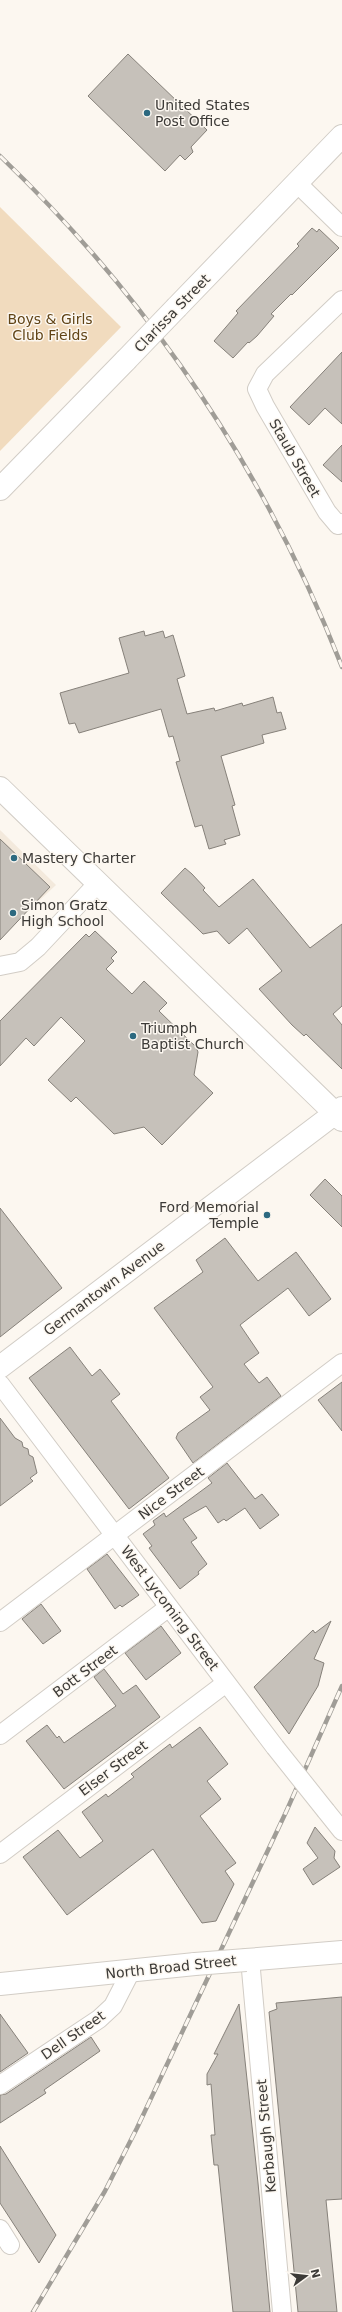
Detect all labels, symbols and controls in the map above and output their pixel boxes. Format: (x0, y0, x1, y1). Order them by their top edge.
place label: United States Post Office (155, 97, 250, 129)
marker: United States Post Office (142, 108, 152, 118)
street label: Clarissa Street (131, 270, 214, 355)
park label: Boys & Girls Club Fields (7, 311, 93, 343)
street label: Staub Street (266, 416, 324, 500)
place label: Mastery Charter (22, 850, 136, 866)
marker: Mastery Charter (9, 853, 19, 863)
place label: Simon Gratz High School (21, 897, 107, 929)
marker: Simon Gratz High School (8, 908, 18, 918)
place label: Triumph Baptist Church (140, 1020, 244, 1052)
marker: Triumph Baptist Church (128, 1031, 138, 1041)
place label: Ford Memorial Temple (159, 1199, 259, 1231)
marker: Ford Memorial Temple (262, 1210, 272, 1220)
street label: Germantown Avenue (41, 1237, 167, 1339)
street label: Nice Street (135, 1463, 207, 1523)
street label: West Lycoming Street (118, 1542, 222, 1674)
street label: Bott Street (50, 1641, 121, 1700)
street label: Elser Street (76, 1737, 151, 1799)
street label: North Broad Street (105, 1952, 238, 1982)
street label: Dell Street (38, 2007, 108, 2063)
street label: Kerbaugh Street (253, 2078, 279, 2193)
north arrow (286, 2256, 326, 2296)
text: N (308, 2267, 323, 2280)

